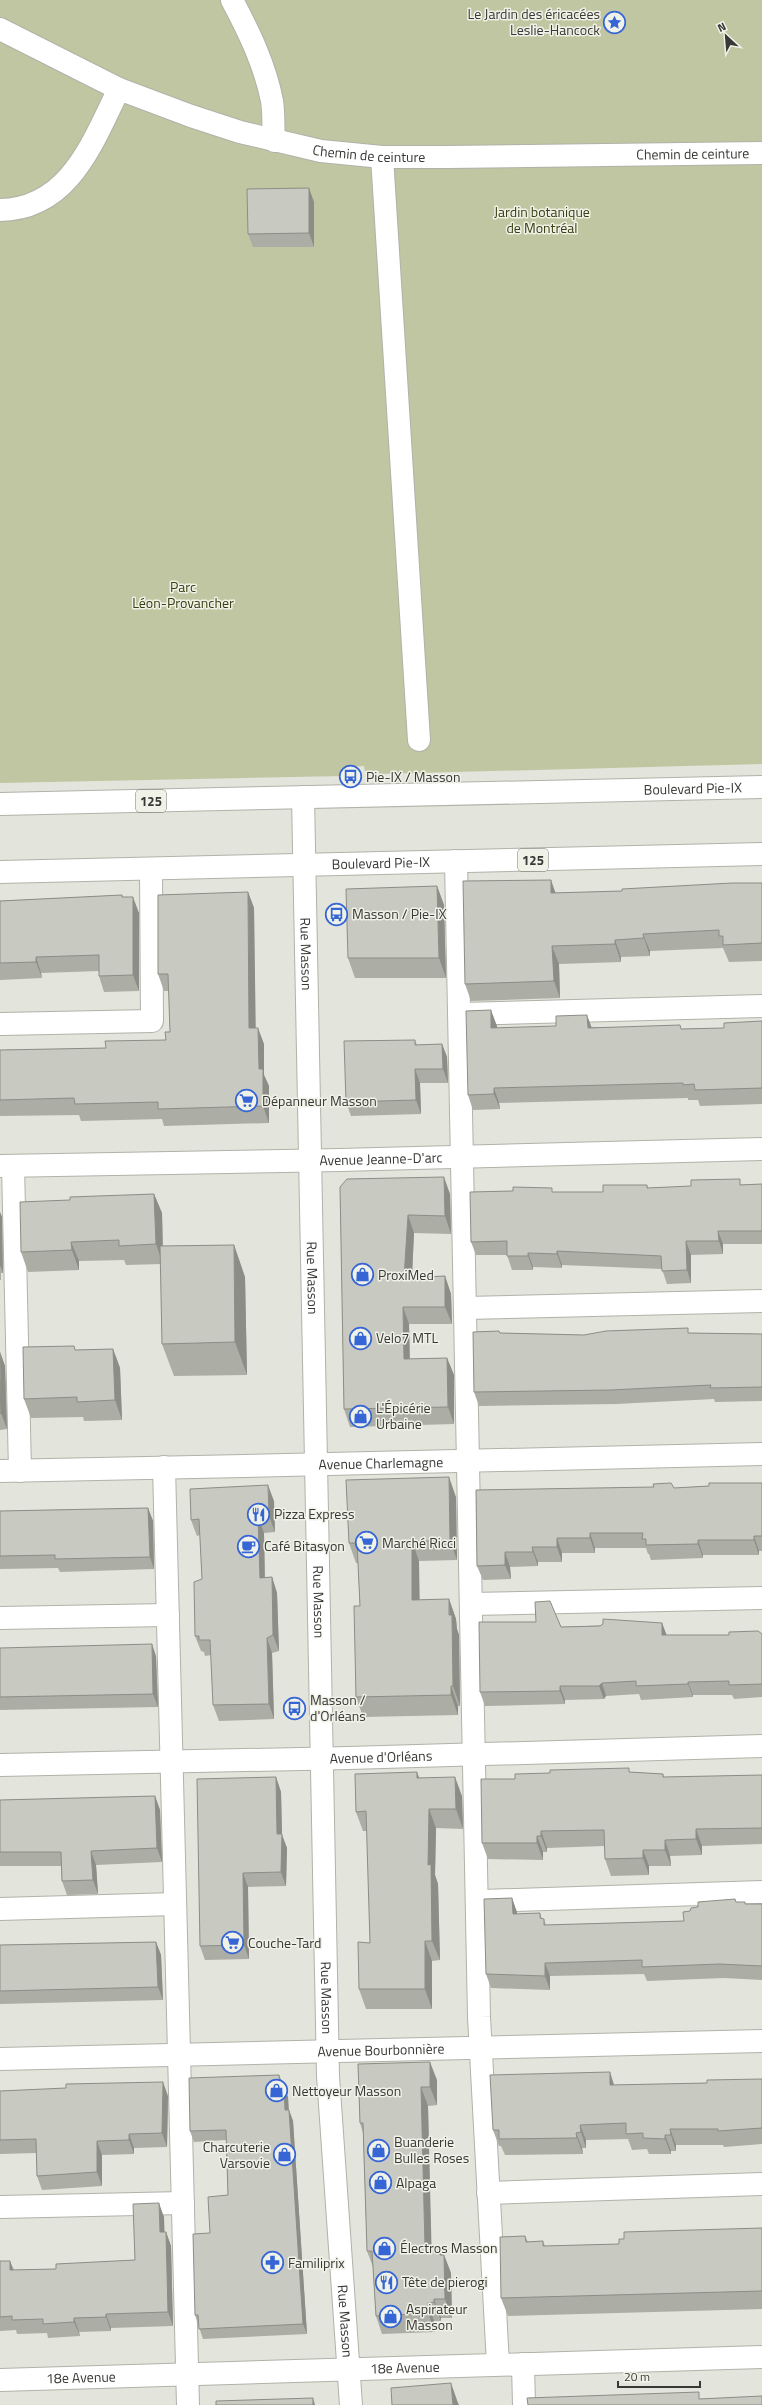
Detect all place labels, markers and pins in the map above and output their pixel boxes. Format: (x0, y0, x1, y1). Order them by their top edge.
place label: Le Jardin des éricacées Leslie-Hancock (468, 3, 600, 40)
place icon: Le Jardin des éricacées Leslie-Hancock (602, 9, 628, 35)
bus stop icon: Pie-IX / Masson (338, 764, 364, 790)
place label: Pie-IX / Masson (366, 766, 460, 787)
bus stop icon: Masson / Pie-IX (324, 901, 350, 927)
place label: Masson / Pie-IX (352, 903, 447, 924)
supermarket icon: Dépanneur Masson (234, 1088, 260, 1114)
place label: Dépanneur Masson (262, 1090, 377, 1111)
shop icon: ProxiMed (349, 1262, 375, 1288)
place label: ProxiMed (378, 1264, 434, 1285)
shop icon: Velo7 MTL (348, 1325, 374, 1351)
place label: Velo7 MTL (376, 1327, 438, 1348)
place label: L'Épicérie Urbaine (376, 1397, 431, 1434)
shop icon: L'Épicérie Urbaine (348, 1403, 374, 1429)
restaurant icon: Pizza Express (246, 1501, 272, 1527)
place label: Pizza Express (274, 1503, 354, 1524)
supermarket icon: Marché Ricci (353, 1530, 379, 1556)
place label: Marché Ricci (382, 1532, 456, 1553)
cafe icon: Café Bitasyon (236, 1533, 262, 1559)
place label: Café Bitasyon (264, 1535, 345, 1556)
place label: Masson / d'Orléans (310, 1689, 366, 1726)
bus stop icon: Masson / d'Orléans (282, 1695, 308, 1721)
supermarket icon: Couche-Tard (220, 1930, 246, 1956)
place label: Couche-Tard (248, 1932, 321, 1953)
shop icon: Nettoyeur Masson (263, 2078, 289, 2104)
place label: Nettoyeur Masson (292, 2080, 401, 2101)
place label: Buanderie Bulles Roses (394, 2131, 469, 2168)
place label: Charcuterie Varsovie (203, 2136, 270, 2173)
shop icon: Buanderie Bulles Roses (366, 2137, 392, 2163)
shop icon: Charcuterie Varsovie (272, 2142, 298, 2168)
shop icon: Alpaga (368, 2170, 394, 2196)
place label: Alpaga (396, 2172, 436, 2193)
shop icon: Électros Masson (371, 2235, 397, 2261)
place label: Électros Masson (400, 2237, 497, 2258)
pharmacy icon: Familiprix (260, 2250, 286, 2276)
place label: Familiprix (288, 2252, 345, 2273)
restaurant icon: Tête de pierogi (374, 2269, 400, 2295)
place label: Tête de pierogi (402, 2271, 488, 2292)
place label: Aspirateur Masson (406, 2298, 468, 2335)
shop icon: Aspirateur Masson (378, 2304, 404, 2330)

